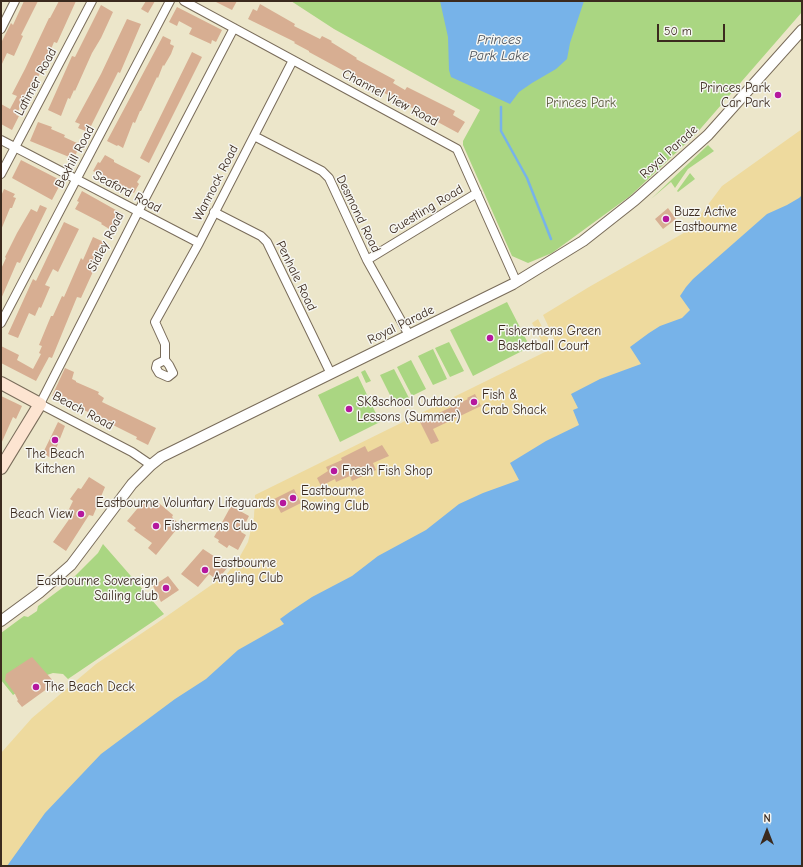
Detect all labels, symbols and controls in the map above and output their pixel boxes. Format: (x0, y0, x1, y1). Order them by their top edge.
scale bar (659, 16, 727, 42)
text: 50 m (664, 24, 692, 38)
water label: Princes Park Lake (469, 32, 529, 64)
street label: Latimer Road (12, 45, 60, 119)
street label: Channel View Road (339, 66, 441, 130)
place label: Princes Park Car Park (700, 80, 770, 111)
marker: Princes Park Car Park (773, 90, 783, 100)
park label: Princes Park (546, 95, 616, 111)
street label: Royal Parade (637, 122, 701, 182)
street label: Bexhill Road (52, 123, 98, 191)
street label: Wannock Road (190, 142, 242, 224)
street label: Seaford Road (90, 168, 164, 216)
street label: Desmond Road (333, 173, 383, 255)
street label: Guestling Road (386, 182, 466, 238)
place label: Buzz Active Eastbourne (674, 204, 737, 235)
street label: Sidley Road (84, 210, 128, 274)
marker: Buzz Active Eastbourne (661, 214, 671, 224)
street label: Penhale Road (272, 238, 320, 314)
street label: Royal Parade (365, 302, 437, 348)
place label: Fishermens Green Basketball Court (498, 323, 601, 354)
marker: Fishermens Green Basketball Court (485, 333, 495, 343)
place label: Fish & Crab Shack (482, 387, 546, 418)
street label: Beach Road (50, 388, 116, 434)
place label: SK8school Outdoor Lessons (Summer) (357, 394, 462, 425)
marker: Fish & Crab Shack (469, 397, 479, 407)
marker: SK8school Outdoor Lessons (Summer) (344, 404, 354, 414)
marker: The Beach Kitchen (50, 435, 60, 445)
place label: The Beach Kitchen (25, 446, 85, 477)
place label: Fresh Fish Shop (342, 463, 433, 479)
marker: Fresh Fish Shop (329, 466, 339, 476)
place label: Eastbourne Rowing Club (301, 483, 369, 514)
marker: Eastbourne Rowing Club (288, 493, 298, 503)
place label: Eastbourne Voluntary Lifeguards (96, 495, 275, 511)
marker: Eastbourne Voluntary Lifeguards (278, 498, 288, 508)
place label: Beach View (10, 506, 73, 522)
marker: Beach View (76, 509, 86, 519)
place label: Fishermens Club (164, 518, 257, 534)
marker: Fishermens Club (151, 521, 161, 531)
place label: Eastbourne Angling Club (213, 555, 283, 586)
marker: Eastbourne Angling Club (200, 565, 210, 575)
place label: Eastbourne Sovereign Sailing club (37, 573, 158, 604)
marker: Eastbourne Sovereign Sailing club (161, 583, 171, 593)
place label: The Beach Deck (44, 679, 135, 695)
marker: The Beach Deck (31, 682, 41, 692)
north arrow (747, 811, 787, 851)
text: N (763, 812, 771, 825)

